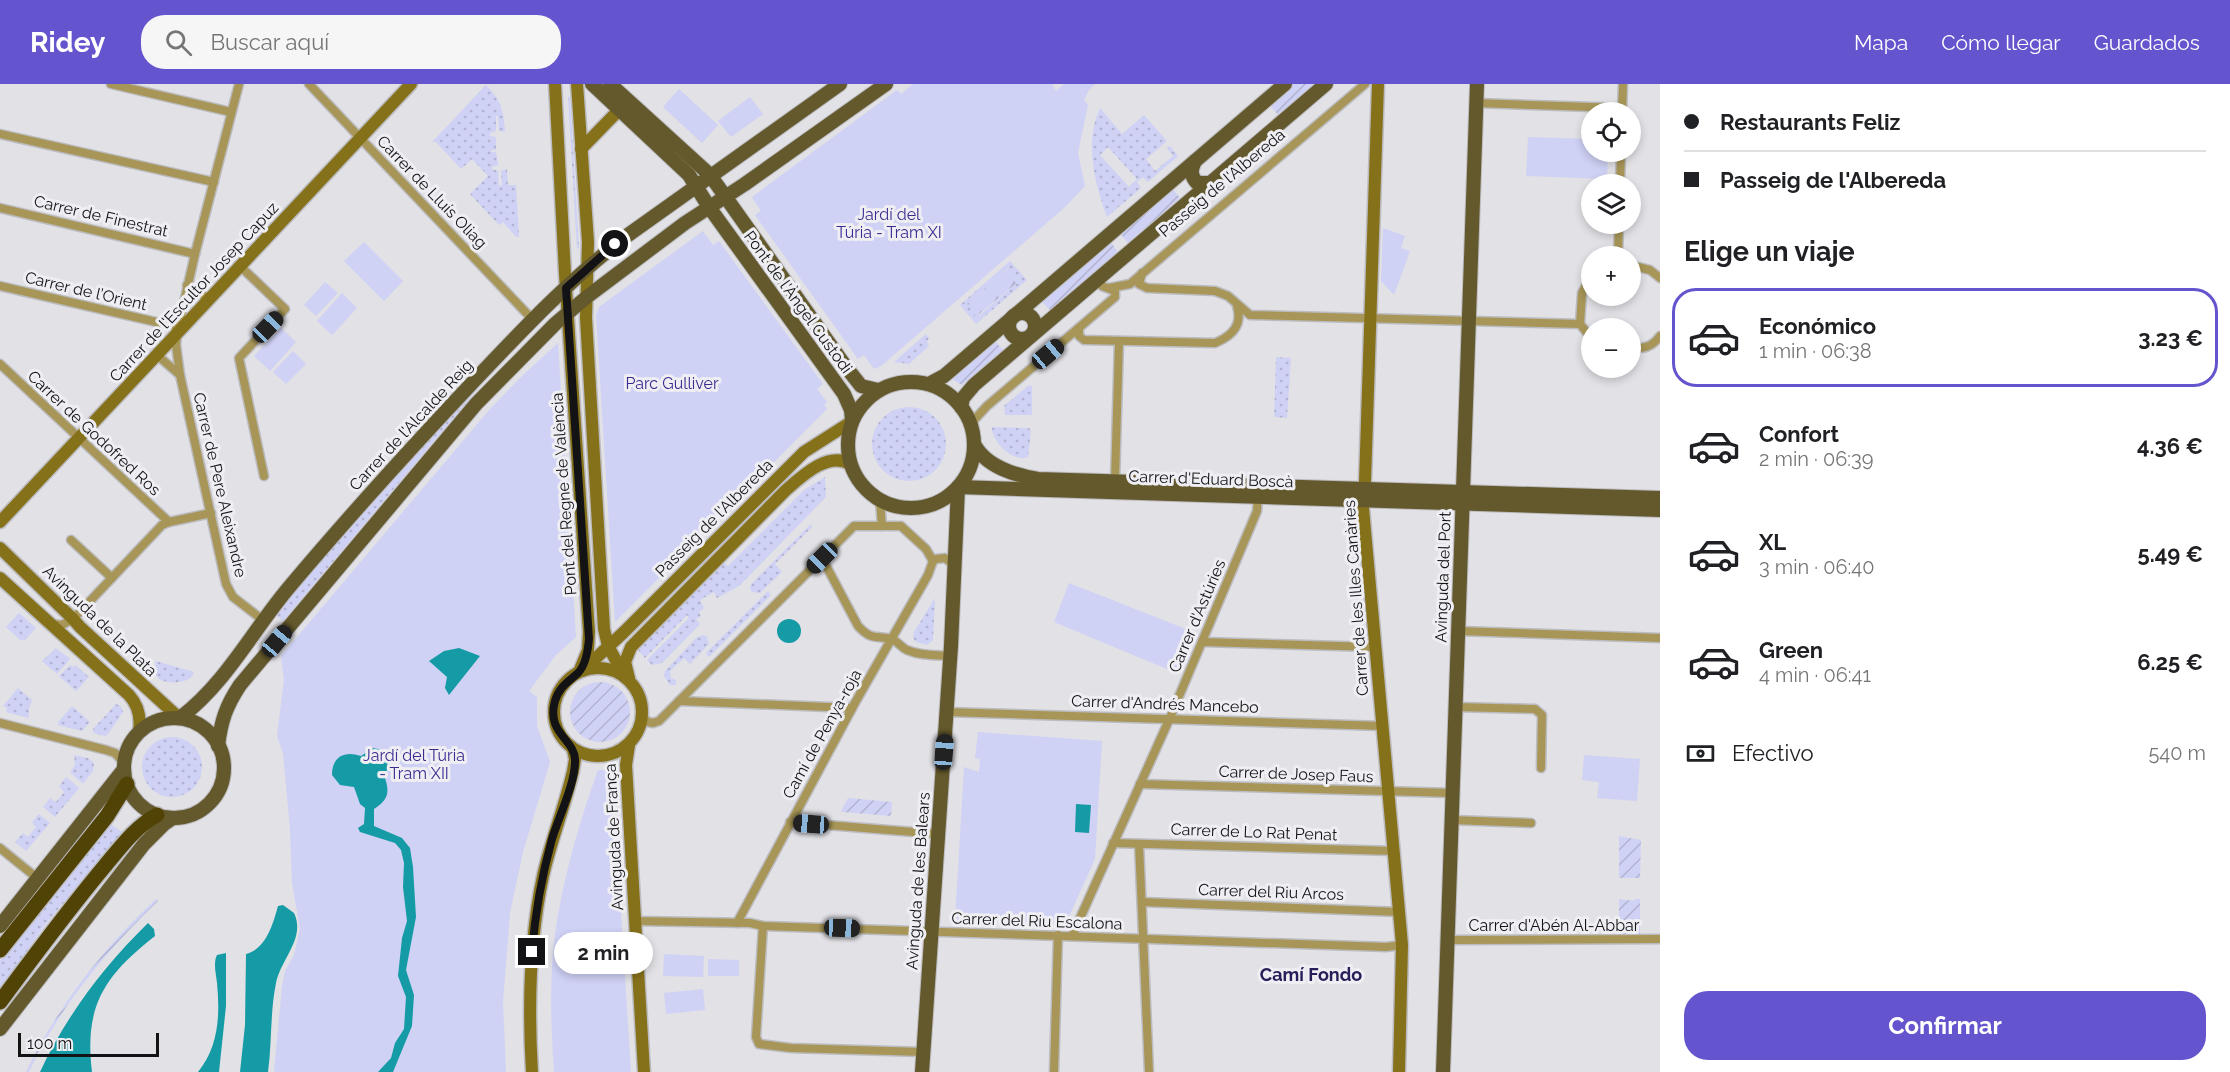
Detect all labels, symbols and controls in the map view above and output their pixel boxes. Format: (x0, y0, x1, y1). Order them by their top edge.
search box (141, 15, 561, 69)
text: Ridey (30, 26, 105, 59)
icon: search (162, 26, 195, 59)
text: Buscar aquí (210, 29, 329, 55)
text: Mapa (1854, 30, 1908, 55)
text: Cómo llegar (1941, 30, 2061, 55)
text: Guardados (2094, 30, 2200, 55)
map controls (1581, 102, 1641, 378)
button: locate (1581, 102, 1641, 162)
text: Restaurants Feliz (1720, 109, 1900, 135)
street label: Passeig de l'Albereda (1155, 125, 1289, 241)
street label: Carrer de Lluís Oliag (373, 132, 491, 252)
text: Passeig de l'Albereda (1720, 167, 1946, 193)
button: layers (1581, 174, 1641, 234)
street label: Carrer de Finestrat (32, 191, 171, 241)
street label: Carrer de l'Escultor Josep Capuz (106, 198, 282, 386)
park label: Jardí del Túria - Tram XI (836, 205, 942, 242)
street label: Pont de l'Àngel Custodi (740, 226, 857, 377)
route start (601, 230, 628, 257)
text: Elige un viaje (1684, 236, 1855, 267)
button: + (1581, 246, 1641, 306)
street label: Carrer de l’Orient (23, 268, 149, 314)
car (249, 308, 287, 346)
icon: car (1687, 311, 1741, 365)
text: Económico (1759, 313, 1876, 339)
button: − (1581, 318, 1641, 378)
text: 3.23 € (2138, 325, 2203, 351)
car (1028, 336, 1068, 372)
text: 1 min · 06:38 (1759, 339, 1872, 363)
street label: Carrer de l'Alcalde Reig (345, 355, 477, 495)
street label: Carrer de Godofred Ros (24, 367, 165, 500)
park label: Parc Gulliver (625, 374, 719, 393)
street label: Carrer de Pere Aleixandre (189, 391, 251, 579)
street label: Pont del Regne de València (547, 392, 581, 596)
icon: car (1687, 419, 1741, 473)
text: Confort (1759, 421, 1839, 447)
text: 4.36 € (2137, 433, 2203, 459)
text: 2 min · 06:39 (1759, 447, 1873, 471)
street label: Passeig de l'Albereda (651, 455, 777, 581)
street label: Carrer d'Eduard Boscà (1128, 467, 1294, 491)
street label: Carrer de les Illes Canàries (1340, 499, 1372, 697)
street label: Avinguda del Port (1431, 510, 1455, 643)
icon: car (1687, 527, 1741, 581)
text: XL (1759, 529, 1786, 555)
car (803, 539, 841, 577)
text: 5.49 € (2138, 541, 2203, 567)
text: 3 min · 06:40 (1759, 555, 1874, 579)
street label: Carrer d'Astúries (1165, 556, 1229, 675)
street label: Avinguda de la Plata (39, 562, 161, 680)
car (259, 621, 295, 661)
icon: car (1687, 635, 1741, 689)
text: Green (1759, 637, 1823, 663)
text: 6.25 € (2137, 649, 2203, 675)
text: 4 min · 06:41 (1759, 663, 1871, 687)
street label: Camí de Penya-roja (779, 666, 865, 802)
street label: Carrer d'Andrés Mancebo (1071, 691, 1259, 717)
car (934, 733, 954, 771)
icon: cash (1684, 737, 1717, 770)
text: Efectivo (1732, 740, 1814, 766)
text: 540 m (2148, 741, 2206, 765)
park label: Jardí del Túria - Tram XII (363, 746, 465, 783)
street label: Carrer de Josep Faus (1218, 762, 1374, 786)
street label: Avinguda de França (601, 763, 627, 911)
street label: Avinguda de les Balears (902, 791, 934, 970)
car (792, 814, 830, 834)
street label: Carrer de Lo Rat Penat (1170, 820, 1338, 844)
street label: Carrer del Riu Arcos (1198, 880, 1344, 904)
street label: Carrer del Riu Escalona (951, 909, 1123, 933)
street label: Carrer d'Abén Al-Abbar (1469, 916, 1640, 935)
car (824, 918, 860, 938)
callout: 2 min (553, 931, 652, 973)
route end (518, 938, 545, 965)
text: 2 min (578, 941, 629, 965)
district label: Camí Fondo (1260, 964, 1362, 985)
button: Confirmar (1684, 991, 2206, 1060)
scale bar (18, 1030, 159, 1058)
text: 100 m (27, 1034, 72, 1053)

